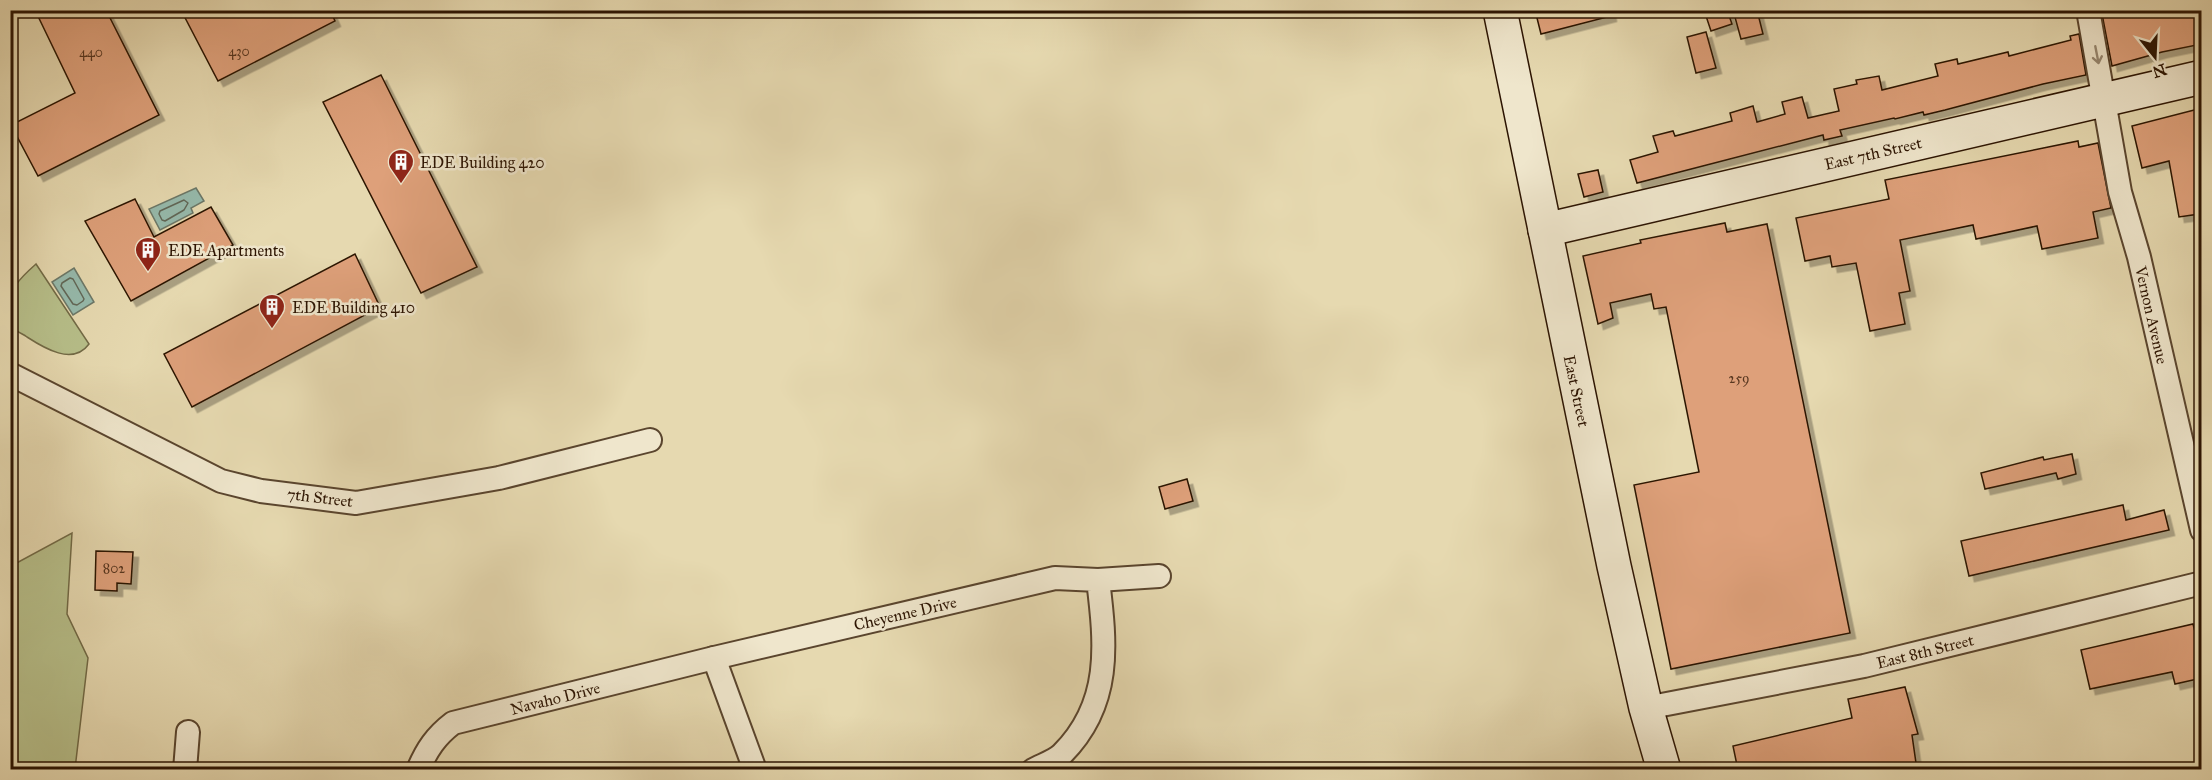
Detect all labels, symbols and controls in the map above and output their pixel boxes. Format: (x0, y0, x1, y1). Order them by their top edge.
north arrow (2125, 27, 2185, 87)
house number: 430 (228, 43, 250, 60)
house number: 440 (79, 44, 103, 61)
one-way arrow (2091, 45, 2102, 64)
text: N (2150, 60, 2169, 82)
street label: East 7th Street (1823, 133, 1924, 174)
building icon: EDE Building 420 (386, 147, 416, 185)
place label: EDE Building 420 (420, 153, 545, 173)
building icon: EDE Apartments (133, 235, 163, 273)
place label: EDE Apartments (168, 241, 284, 260)
street label: Vernon Avenue (2131, 263, 2172, 366)
building icon: EDE Building 410 (257, 292, 287, 330)
place label: EDE Building 410 (292, 298, 415, 318)
street label: East Street (1560, 353, 1593, 429)
house number: 259 (1729, 370, 1749, 387)
street label: 7th Street (286, 484, 354, 511)
house number: 802 (103, 560, 125, 577)
street label: Cheyenne Drive (852, 592, 959, 635)
street label: East 8th Street (1875, 630, 1976, 673)
street label: Navaho Drive (508, 678, 602, 719)

